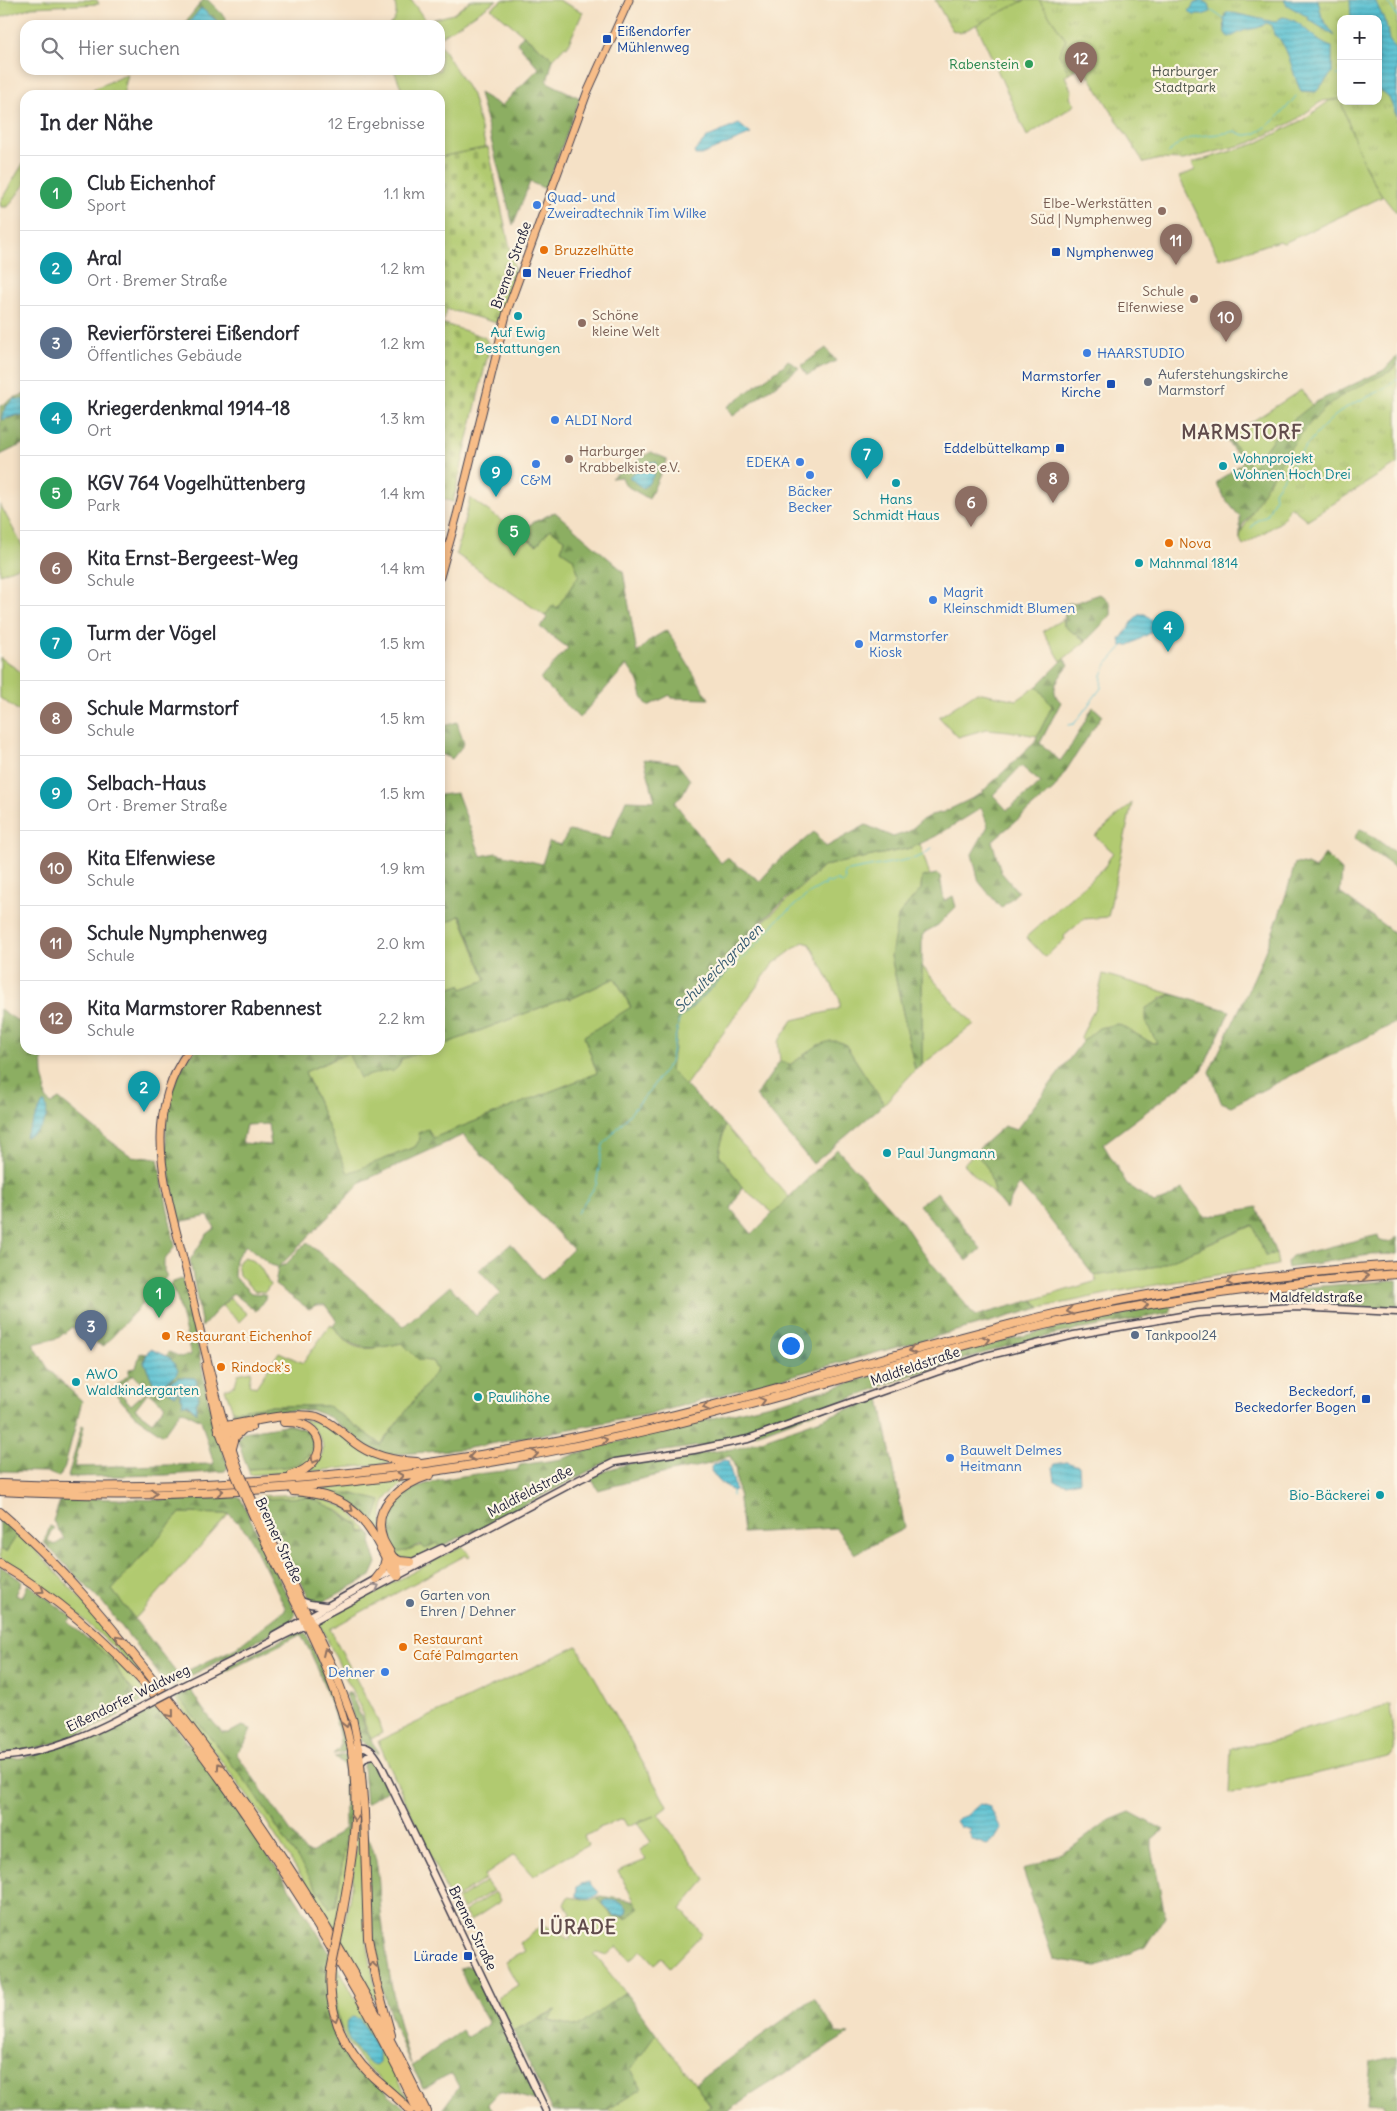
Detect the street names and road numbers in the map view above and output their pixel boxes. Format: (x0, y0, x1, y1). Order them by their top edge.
street label: Bremer Straße (487, 219, 535, 311)
street label: Maldfeldstraße (1269, 1288, 1363, 1306)
street label: Maldfeldstraße (868, 1342, 962, 1390)
street label: Maldfeldstraße (484, 1461, 576, 1521)
street label: Bremer Straße (251, 1495, 307, 1585)
street label: Eißendorfer Waldweg (63, 1660, 193, 1736)
street label: Bremer Straße (445, 1883, 501, 1973)

